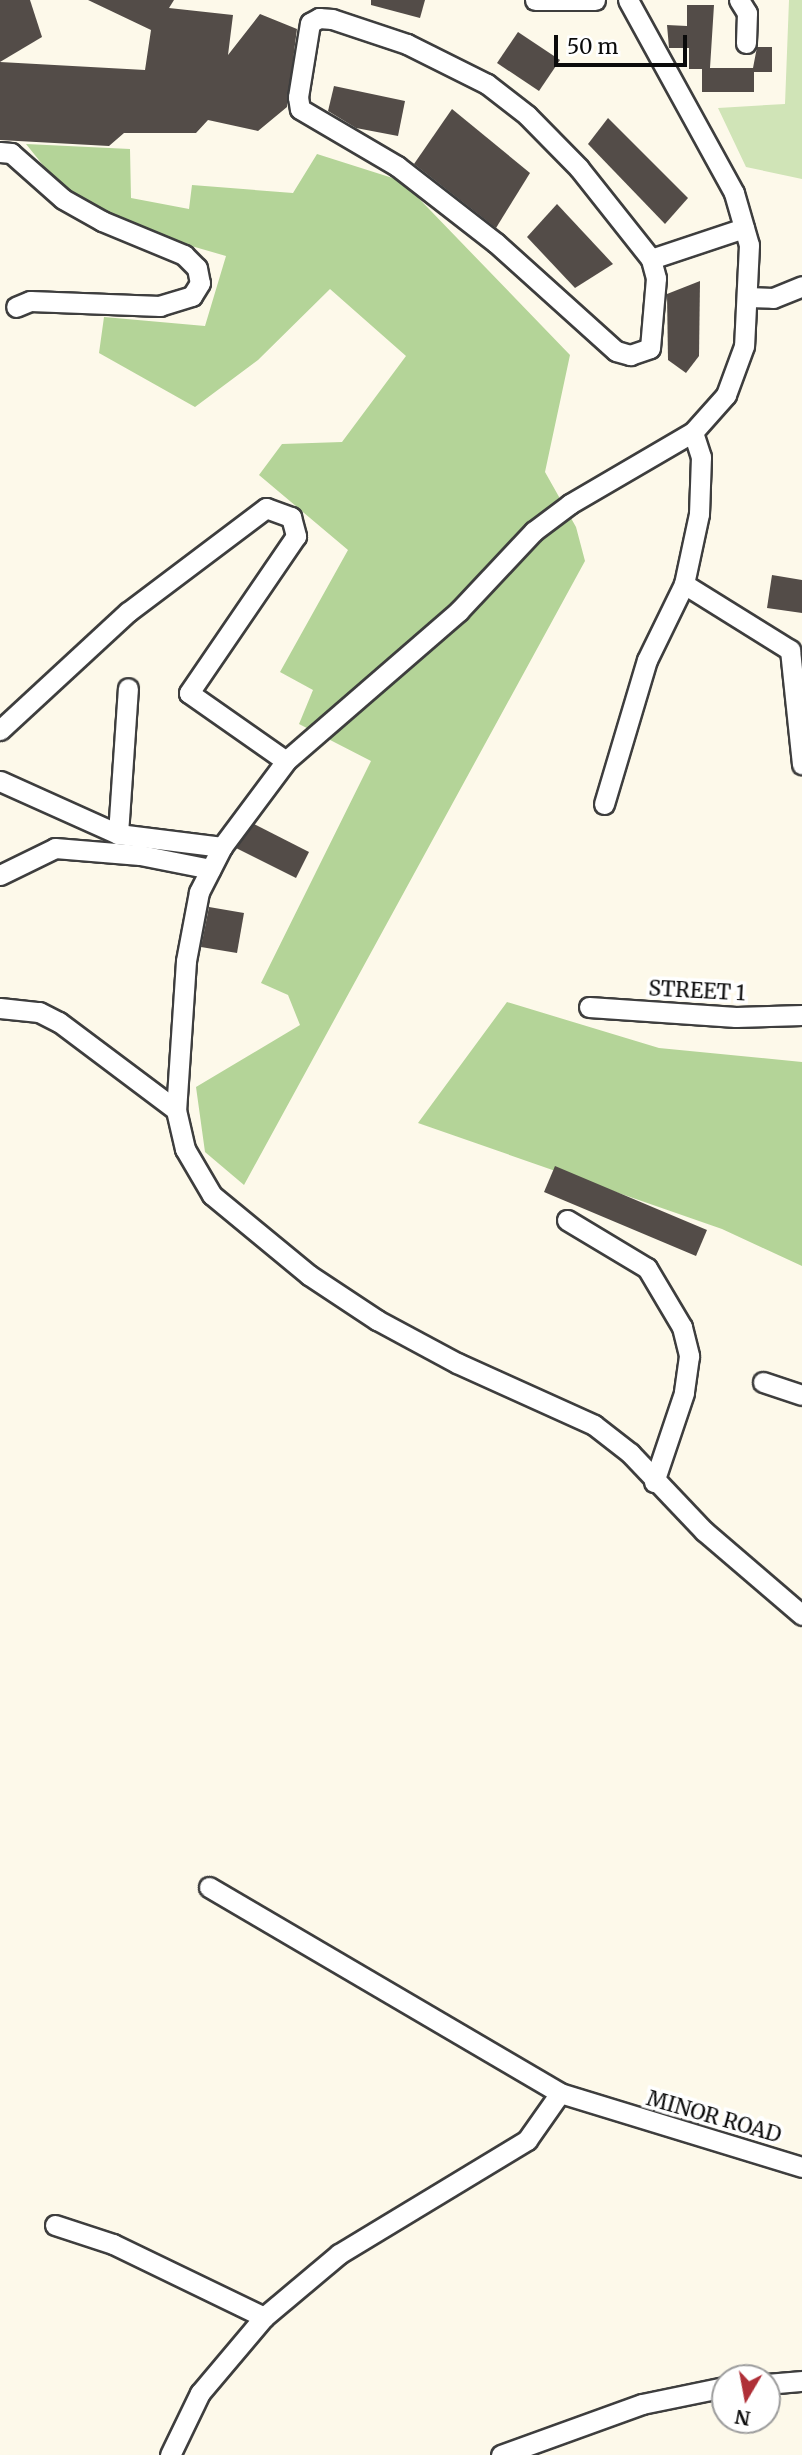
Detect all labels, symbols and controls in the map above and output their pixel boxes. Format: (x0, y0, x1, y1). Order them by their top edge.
scale bar (557, 21, 690, 65)
text: 50 m (567, 33, 618, 60)
street label: STREET 1 (648, 976, 746, 1006)
street label: MINOR ROAD (644, 2086, 784, 2148)
north arrow (711, 2364, 781, 2434)
text: N (733, 2405, 752, 2431)

